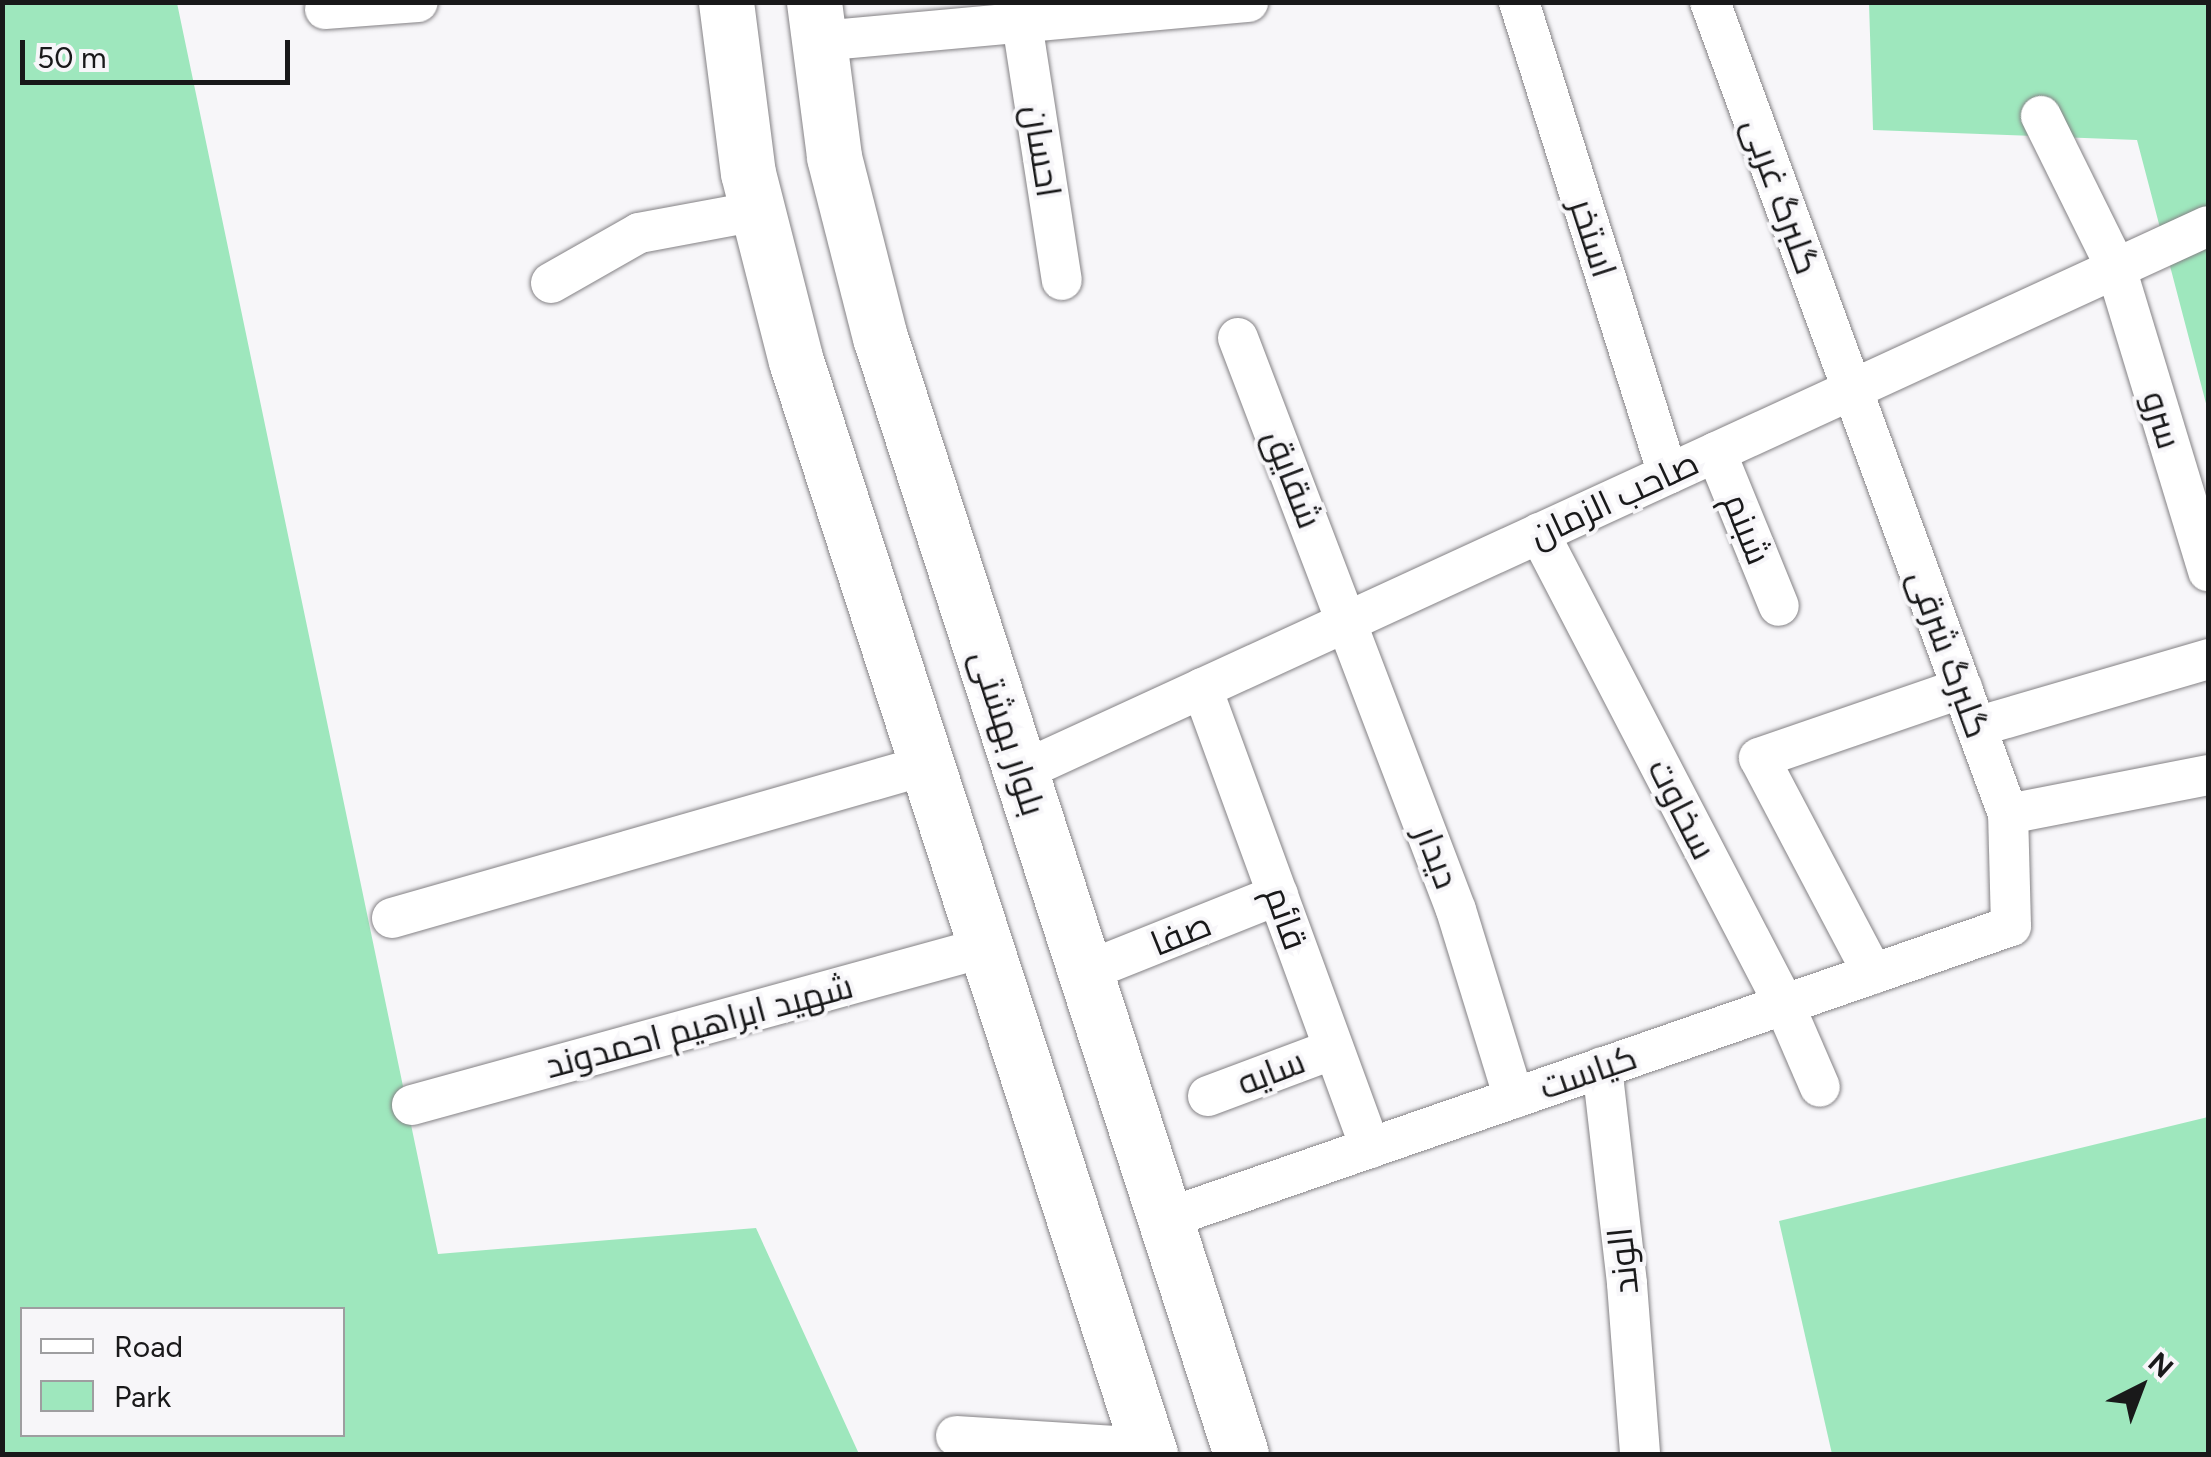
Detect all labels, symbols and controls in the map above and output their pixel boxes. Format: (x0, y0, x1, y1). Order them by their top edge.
scale bar (25, 20, 295, 82)
text: 50 m (37, 39, 106, 76)
street label: احسان (1014, 102, 1070, 200)
street label: گلبرگ غربی (1733, 112, 1829, 280)
street label: استخر (1561, 193, 1625, 283)
street label: سرو (2133, 386, 2191, 454)
street label: شقایق (1255, 424, 1331, 534)
street label: صاحب الزمان (1523, 442, 1705, 556)
street label: شبنم (1714, 487, 1780, 571)
street label: گلبرگ شرقی (1899, 564, 1999, 744)
street label: بلوار بهشتی (962, 645, 1054, 821)
street label: سخاوت (1639, 752, 1725, 866)
street label: دیدار (1406, 820, 1468, 894)
street label: قائم (1255, 881, 1317, 955)
street label: صفا (1145, 903, 1217, 965)
street label: شهید ابراهیم احمدوند (541, 965, 857, 1087)
street label: کیاست (1534, 1036, 1642, 1108)
street label: سایه (1231, 1040, 1311, 1104)
street label: الوند (1599, 1225, 1647, 1297)
legend (20, 1307, 345, 1437)
text: Road (114, 1328, 183, 1365)
north arrow (2091, 1337, 2191, 1437)
text: N (2142, 1345, 2180, 1385)
text: Park (114, 1378, 171, 1415)

